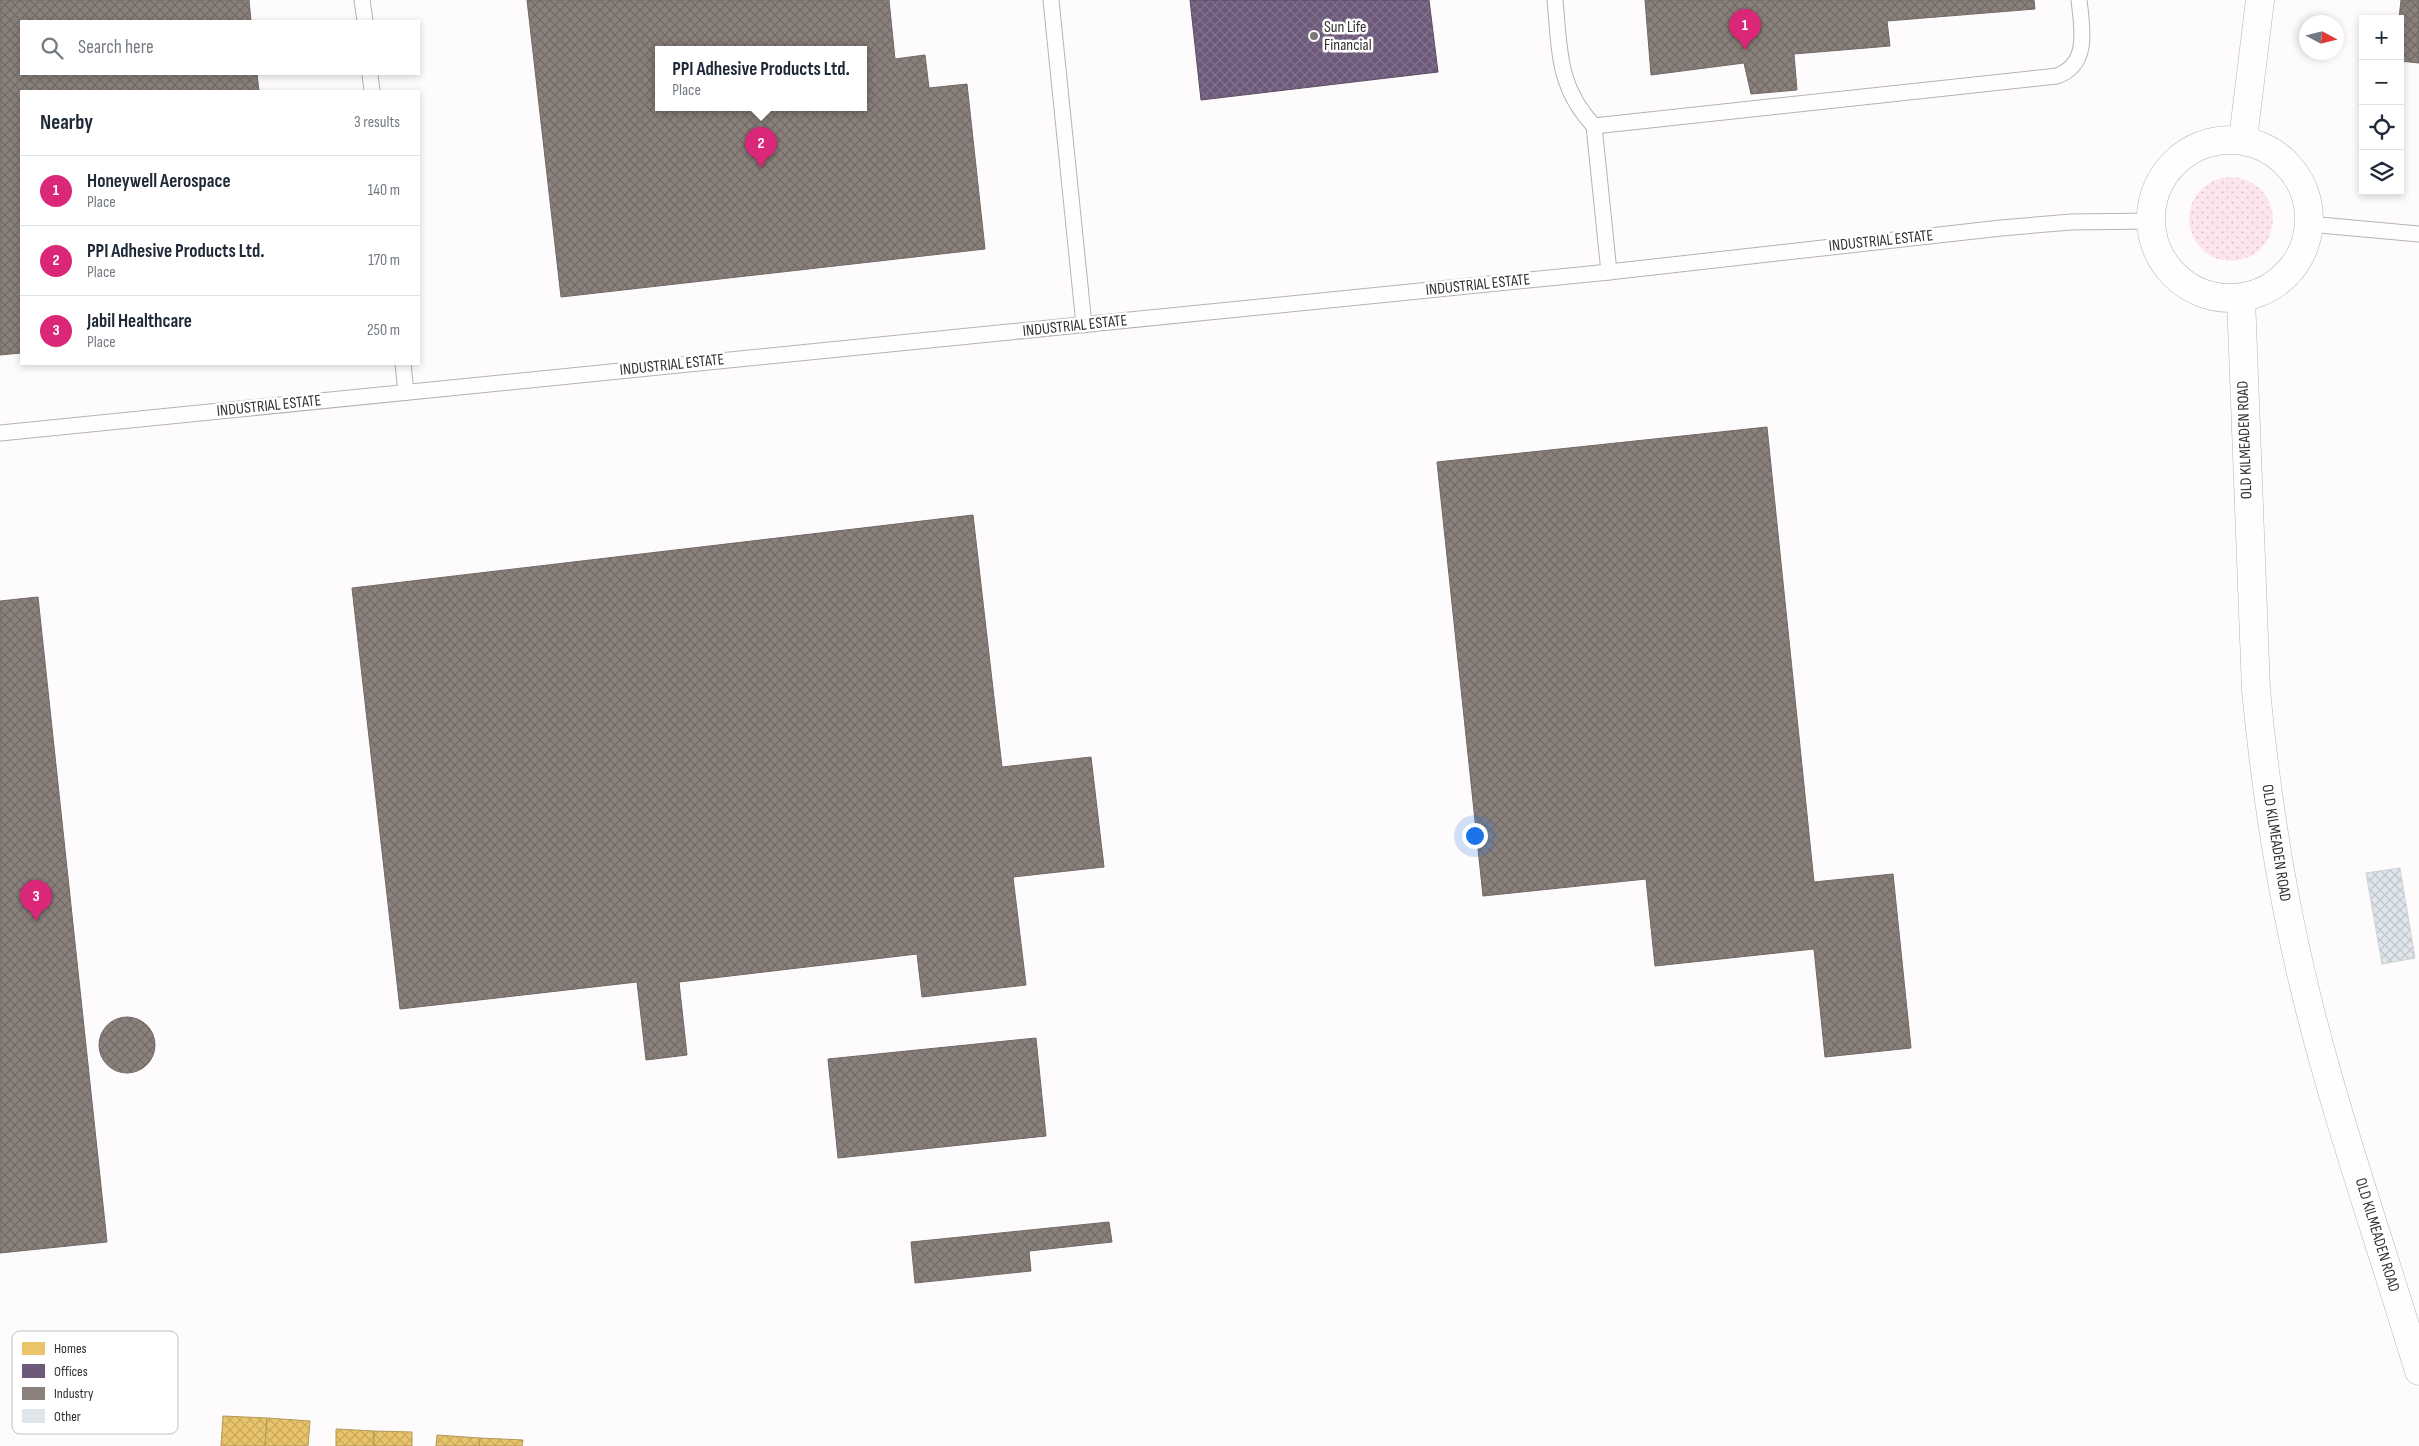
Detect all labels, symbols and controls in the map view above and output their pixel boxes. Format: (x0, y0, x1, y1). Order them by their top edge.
pin: 1 (1729, 9, 1761, 50)
north arrow (2299, 15, 2344, 60)
map controls (2359, 15, 2404, 195)
button: + (2359, 15, 2404, 60)
place label: Sun Life Financial (1324, 18, 1372, 55)
search box (20, 20, 420, 75)
marker: Sun Life Financial (1308, 30, 1320, 42)
icon: search (38, 34, 66, 62)
text: Search here (78, 36, 154, 59)
popup (655, 46, 867, 111)
text: PPI Adhesive Products Ltd. (672, 58, 850, 81)
button: − (2359, 60, 2404, 105)
text: Place (672, 81, 701, 100)
button: locate (2359, 105, 2404, 150)
text: Nearby (40, 110, 93, 135)
text: 3 results (354, 113, 400, 132)
pin: 2 (745, 127, 777, 168)
button: layers (2359, 150, 2404, 195)
text: Honeywell Aerospace (87, 170, 231, 193)
text: 1 (53, 181, 59, 200)
text: 140 m (368, 181, 400, 200)
text: Place (87, 193, 116, 212)
street label: INDUSTRIAL ESTATE (1828, 226, 1934, 256)
text: PPI Adhesive Products Ltd. (87, 240, 265, 263)
text: 2 (52, 251, 60, 270)
text: 170 m (368, 251, 400, 270)
text: Place (87, 263, 116, 282)
street label: INDUSTRIAL ESTATE (1425, 270, 1531, 300)
text: Jabil Healthcare (87, 310, 192, 333)
street label: INDUSTRIAL ESTATE (1022, 311, 1128, 341)
text: 3 (52, 321, 60, 340)
text: 250 m (367, 321, 400, 340)
text: Place (87, 333, 116, 352)
street label: INDUSTRIAL ESTATE (619, 350, 725, 380)
street label: OLD KILMEADEN ROAD (2233, 380, 2257, 499)
street label: INDUSTRIAL ESTATE (216, 391, 322, 421)
street label: OLD KILMEADEN ROAD (2257, 783, 2295, 903)
your location (1462, 823, 1488, 849)
pin: 3 (20, 880, 52, 921)
street label: OLD KILMEADEN ROAD (2351, 1176, 2403, 1294)
legend (12, 1331, 178, 1434)
text: Homes (54, 1340, 87, 1357)
text: Offices (54, 1363, 88, 1380)
text: Industry (54, 1385, 94, 1402)
text: Other (54, 1408, 81, 1425)

